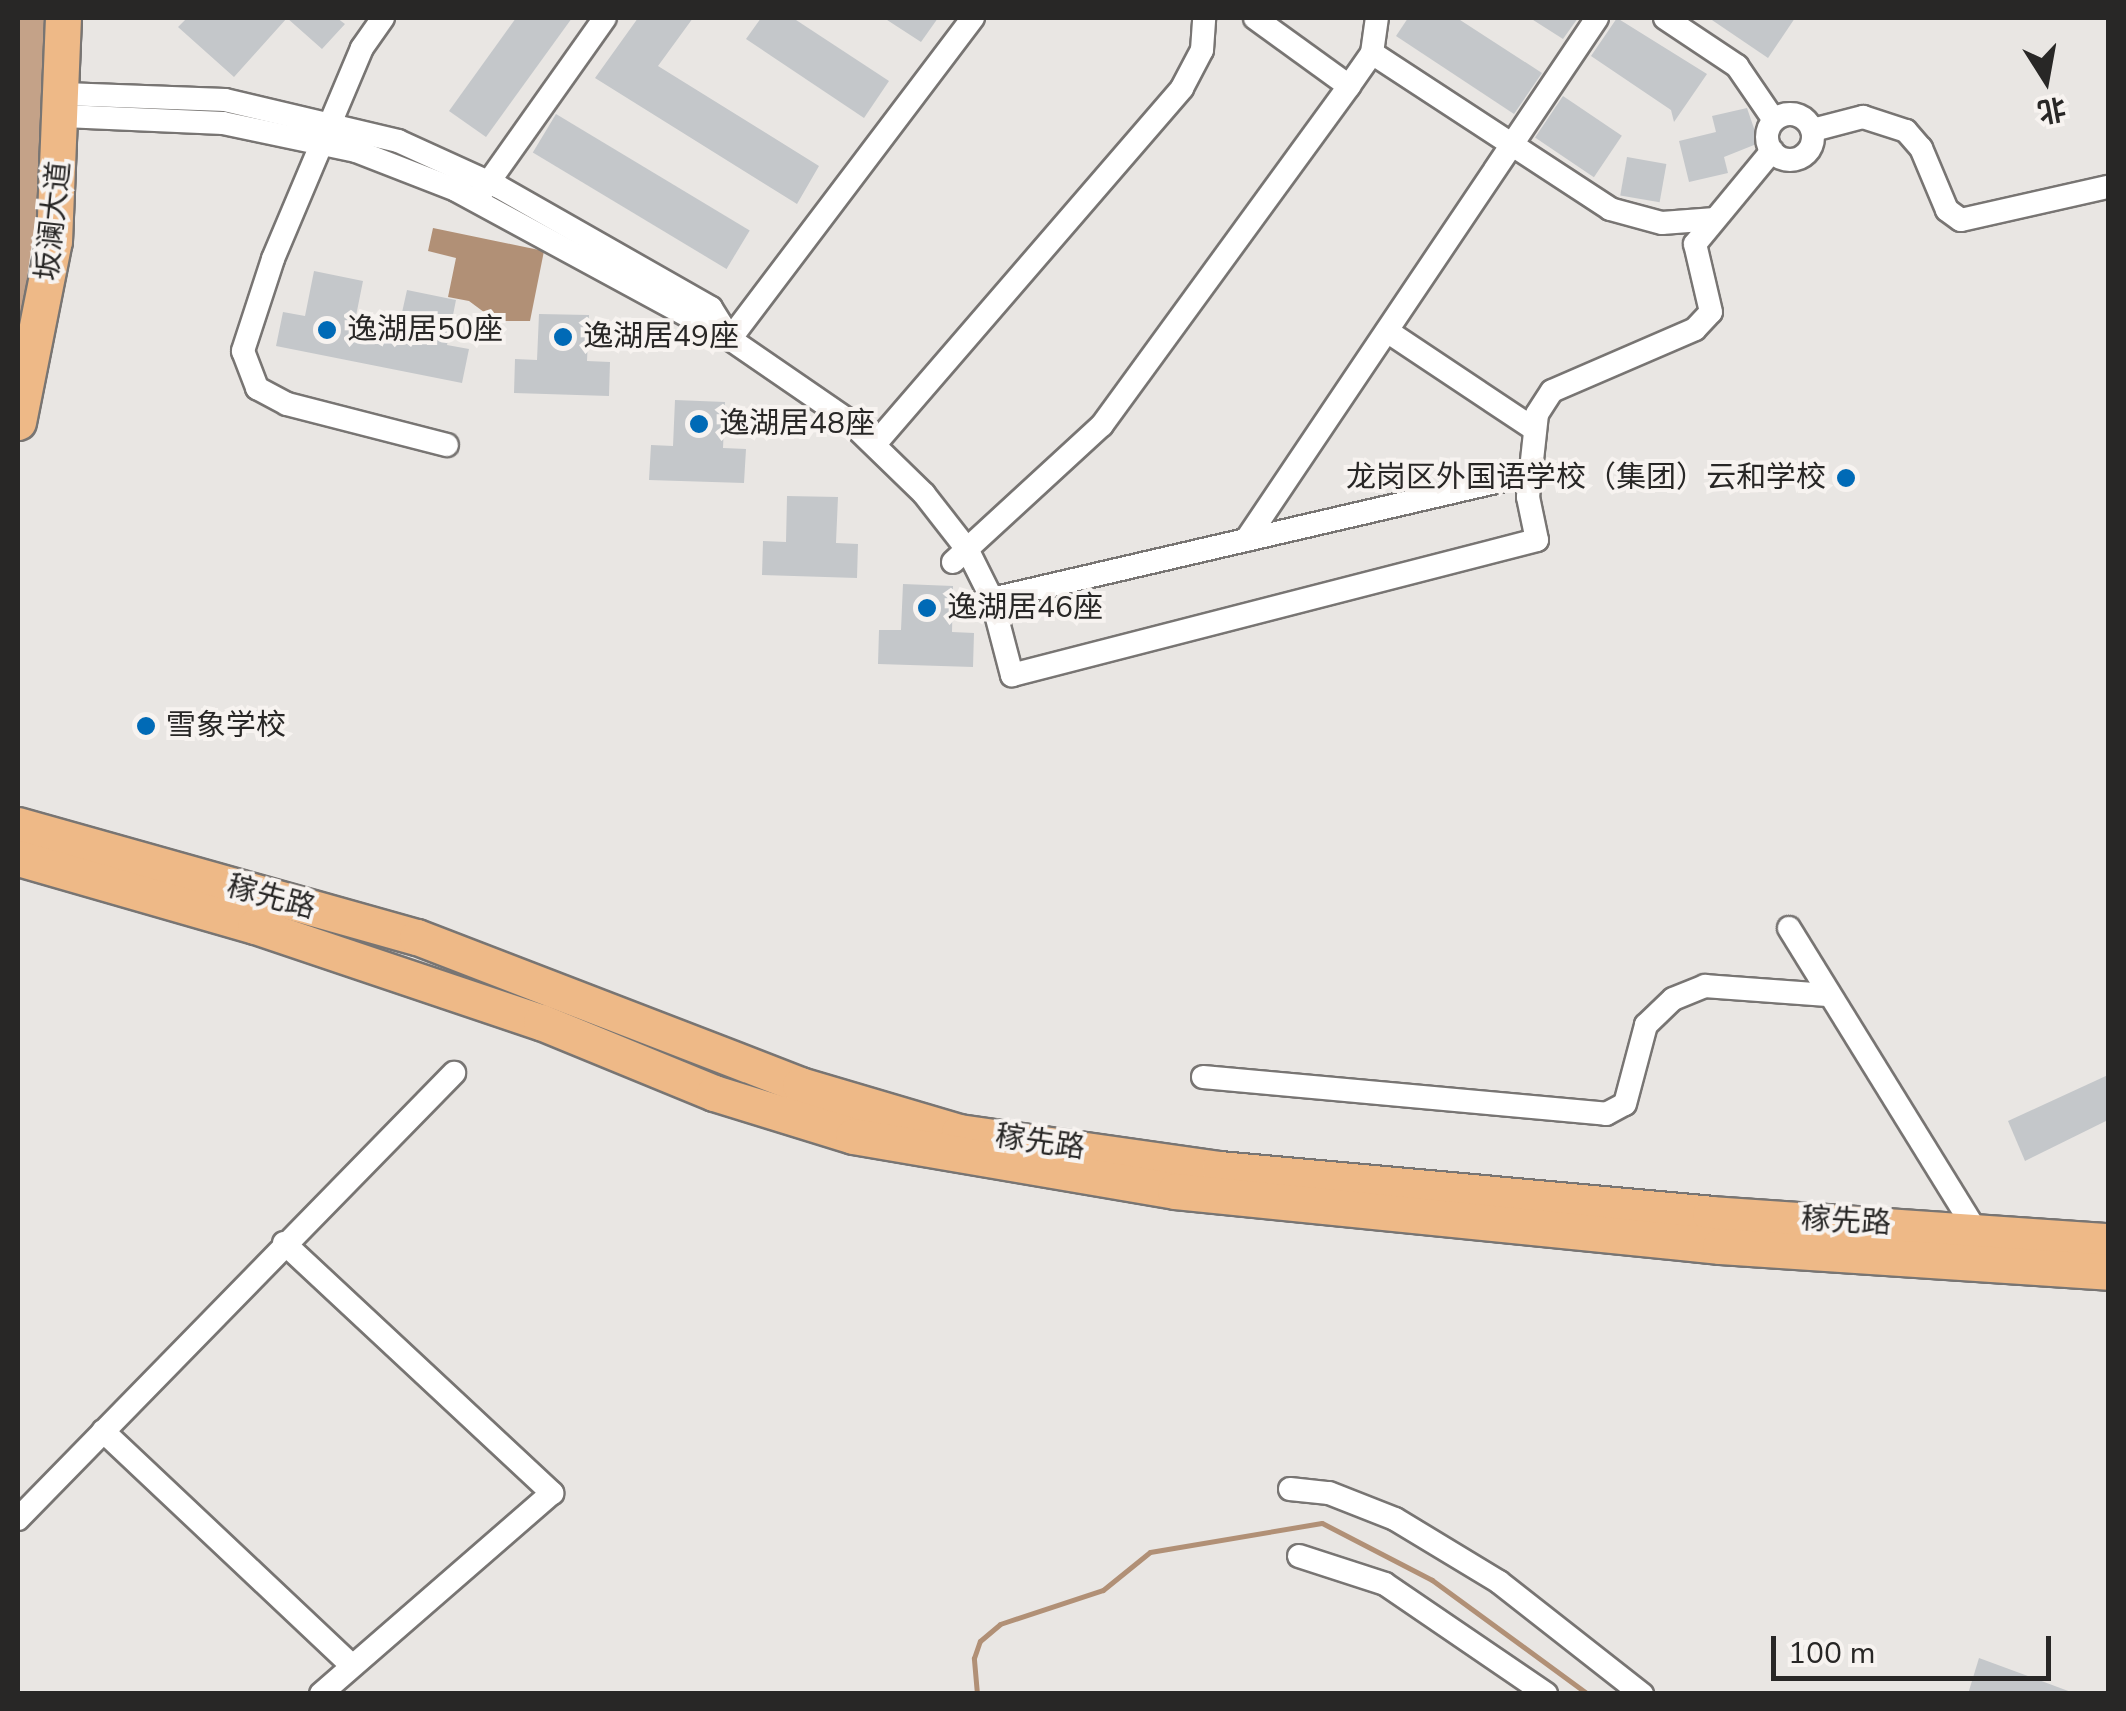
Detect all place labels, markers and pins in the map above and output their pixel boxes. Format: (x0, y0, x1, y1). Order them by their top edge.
place label: 逸湖居50座 (347, 312, 503, 348)
marker: 逸湖居50座 (316, 319, 338, 341)
place label: 逸湖居49座 (583, 319, 739, 355)
marker: 逸湖居49座 (552, 326, 574, 348)
place label: 逸湖居48座 (719, 406, 875, 442)
marker: 逸湖居48座 (688, 413, 710, 435)
place label: 龙岗区外国语学校（集团）云和学校 (1346, 460, 1826, 496)
marker: 龙岗区外国语学校（集团）云和学校 (1835, 467, 1857, 489)
place label: 逸湖居46座 (947, 590, 1103, 626)
marker: 逸湖居46座 (916, 597, 938, 619)
place label: 雪象学校 (166, 708, 286, 744)
marker: 雪象学校 (135, 715, 157, 737)

